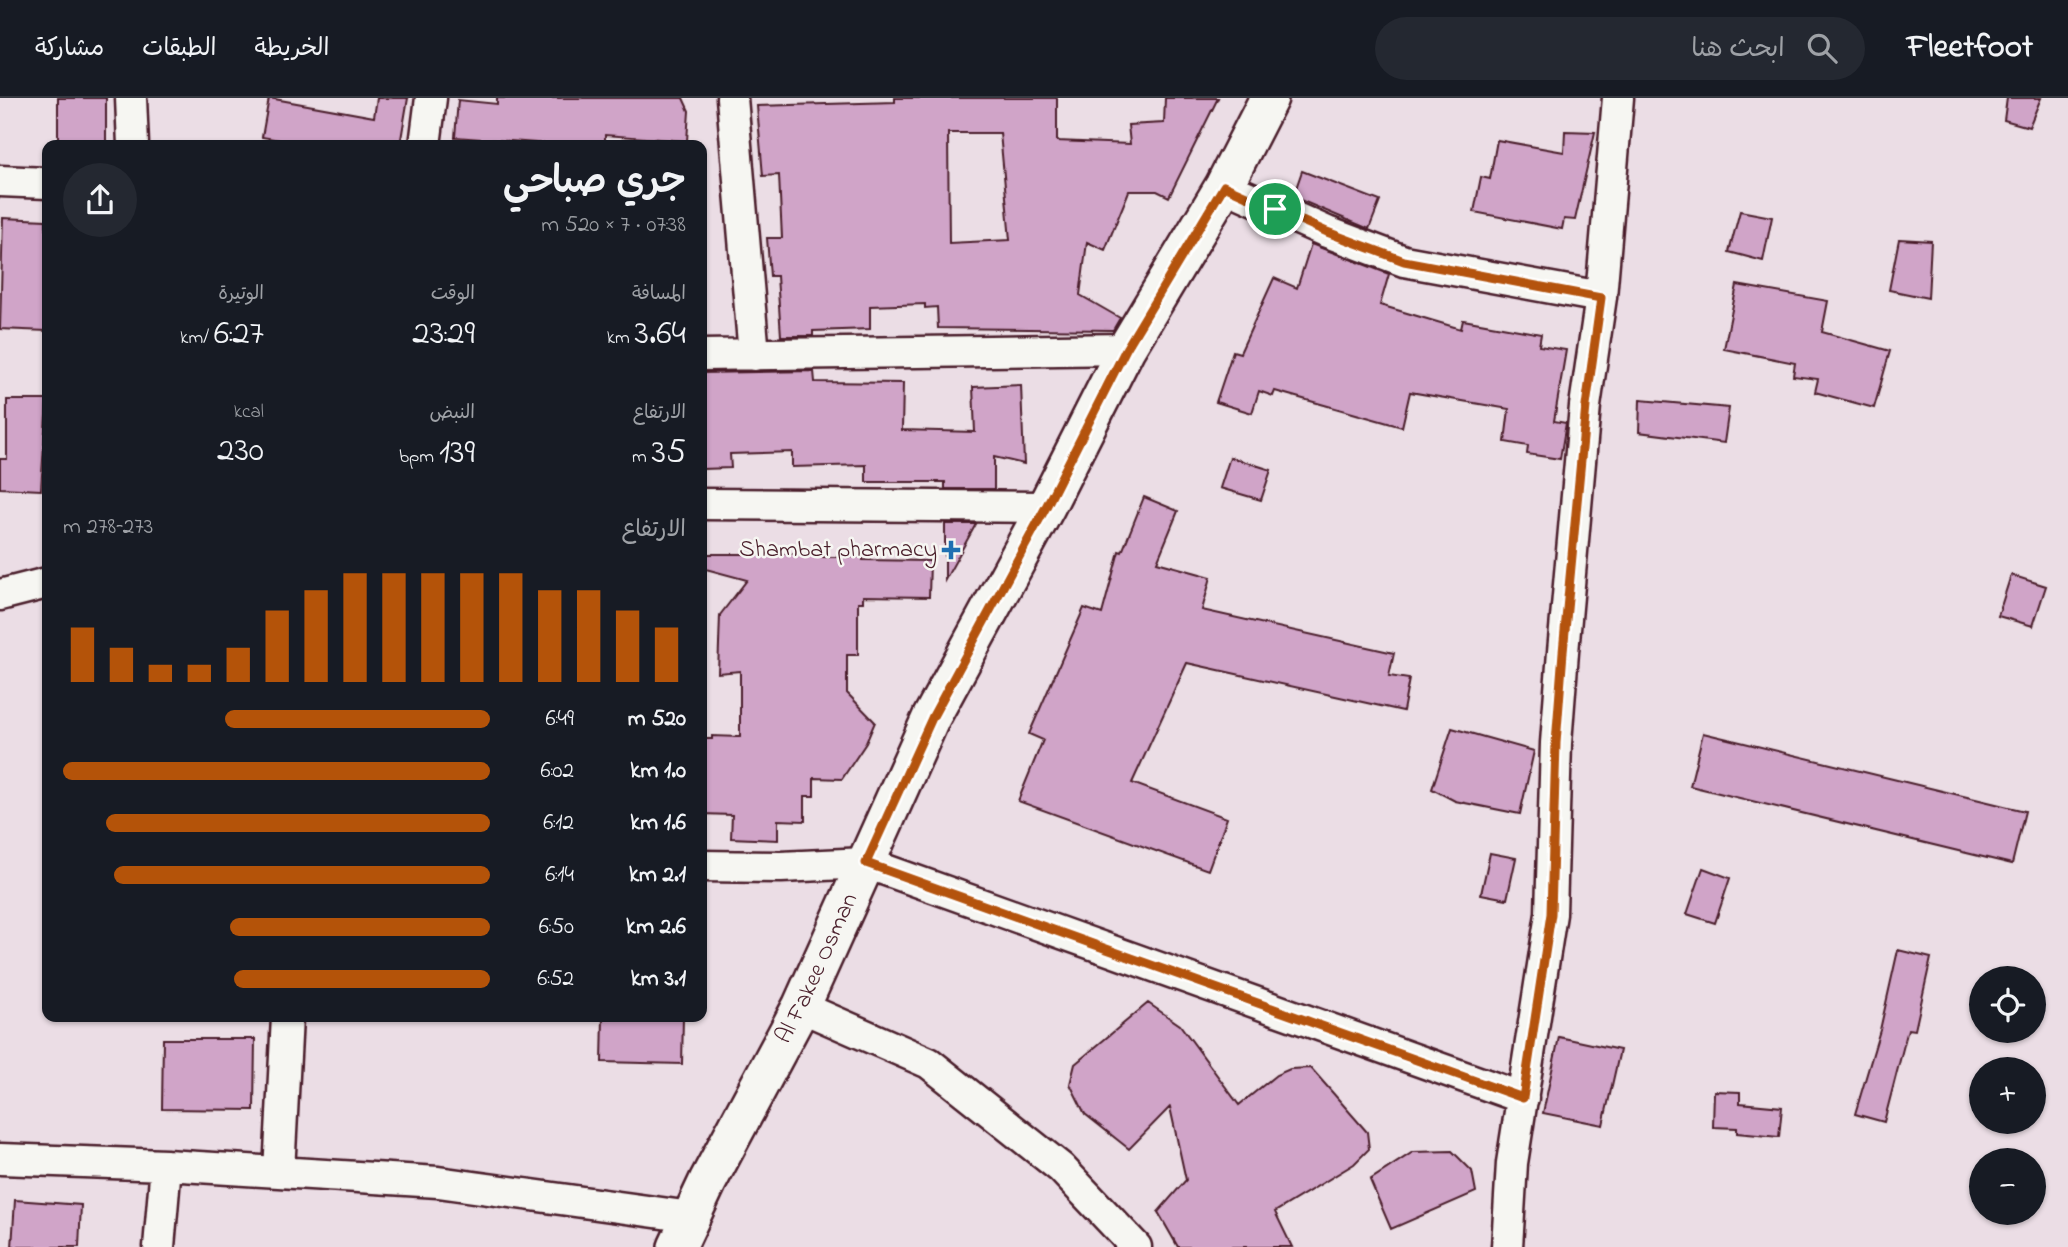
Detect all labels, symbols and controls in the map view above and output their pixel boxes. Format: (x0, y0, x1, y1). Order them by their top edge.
search box (1375, 17, 1865, 80)
text: Fleetfoot (1907, 24, 2033, 72)
icon: search (1803, 29, 1841, 67)
text: ابحث هنا (1691, 31, 1785, 69)
text: مشاركة (35, 32, 104, 67)
text: الطبقات (142, 32, 217, 67)
text: الخريطة (255, 32, 329, 67)
text: جري صباحي (503, 155, 686, 211)
button: share (63, 163, 137, 237)
pin (1245, 179, 1305, 239)
icon: arrive (1256, 190, 1294, 228)
text: 07:38 · 7 × 520 m (541, 209, 686, 242)
text: الوتيرة (218, 281, 264, 308)
text: الوقت (431, 281, 475, 308)
text: المسافة (632, 281, 686, 308)
text: 6:27 (214, 309, 264, 360)
text: 23:29 (412, 309, 475, 360)
text: 3.64 (635, 309, 686, 360)
text: /km (180, 325, 214, 352)
text: km (607, 325, 635, 352)
text: kcal (234, 399, 264, 426)
text: النبض (430, 400, 475, 427)
text: الارتفاع (633, 400, 686, 427)
text: 230 (217, 426, 264, 477)
text: 139 (439, 428, 475, 479)
text: 35 (652, 428, 686, 479)
text: bpm (399, 444, 439, 471)
text: m (632, 444, 652, 471)
text: 273–278 m (63, 511, 153, 544)
text: الارتفاع (622, 514, 686, 547)
place label: Shambat pharmacy (739, 533, 937, 569)
marker: Shambat pharmacy (943, 542, 959, 558)
text: 6:49 (546, 703, 574, 736)
text: 520 m (628, 703, 686, 736)
text: 6:02 (541, 755, 574, 788)
text: 1.0 km (630, 755, 686, 788)
text: 6:12 (543, 807, 574, 840)
text: 1.6 km (630, 807, 686, 840)
text: 6:14 (545, 859, 574, 892)
text: 2.1 km (629, 859, 686, 892)
street label: Al Fakee Osman (767, 887, 868, 1050)
text: 6:50 (539, 911, 574, 944)
text: 2.6 km (626, 911, 686, 944)
text: 6:52 (537, 963, 574, 996)
text: 3.1 km (631, 963, 686, 996)
map controls (1969, 966, 2046, 1225)
button: locate (1969, 966, 2046, 1043)
button: + (1969, 1057, 2046, 1134)
button: − (1969, 1148, 2046, 1225)

